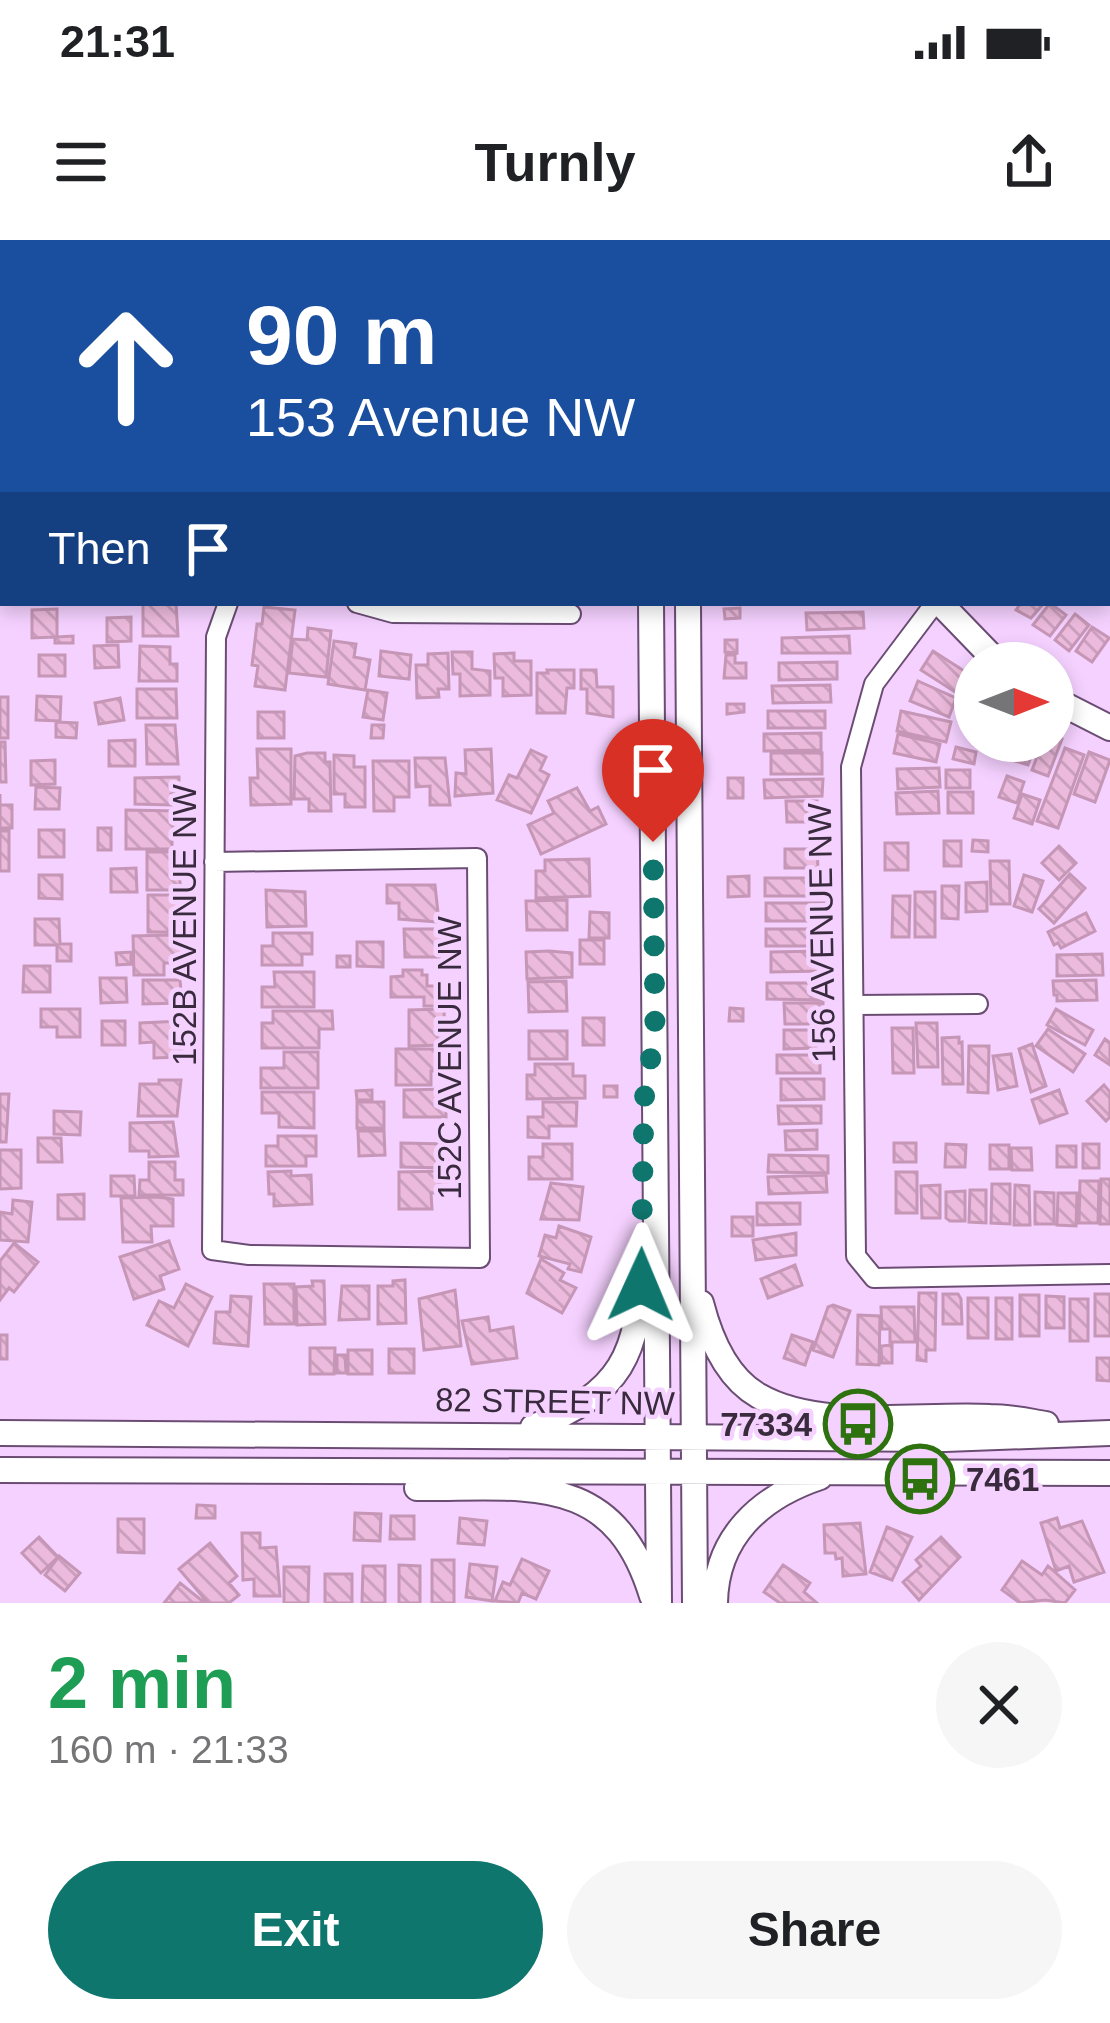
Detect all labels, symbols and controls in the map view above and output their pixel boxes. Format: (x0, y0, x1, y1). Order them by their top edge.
text: 21:31 (60, 16, 175, 67)
icon: menu (48, 129, 114, 195)
icon: share (996, 129, 1062, 195)
text: Turnly (475, 132, 636, 192)
icon: ahead (48, 288, 204, 444)
text: 90 m (246, 288, 437, 382)
text: 153 Avenue NW (246, 387, 635, 447)
icon: arrive (175, 516, 241, 582)
text: Then (48, 523, 151, 574)
north arrow (954, 642, 1074, 762)
map controls (954, 642, 1074, 762)
pin (602, 719, 704, 842)
icon: arrive (620, 737, 686, 803)
street label: 152B AVENUE NW (166, 783, 203, 1066)
street label: 156 AVENUE NW (801, 802, 842, 1063)
street label: 152C AVENUE NW (431, 915, 468, 1200)
position arrow (578, 1222, 704, 1348)
street label: 82 STREET NW (435, 1381, 676, 1422)
bus stop icon: 77334 (823, 1389, 893, 1459)
place label: 77334 (720, 1406, 813, 1443)
bus stop icon: 7461 (885, 1444, 955, 1514)
place label: 7461 (966, 1461, 1039, 1498)
button: close (936, 1642, 1062, 1768)
text: 2 min (48, 1643, 236, 1723)
text: 160 m · 21:33 (48, 1728, 289, 1771)
button: Exit (48, 1861, 543, 1999)
button: Share (567, 1861, 1062, 1999)

